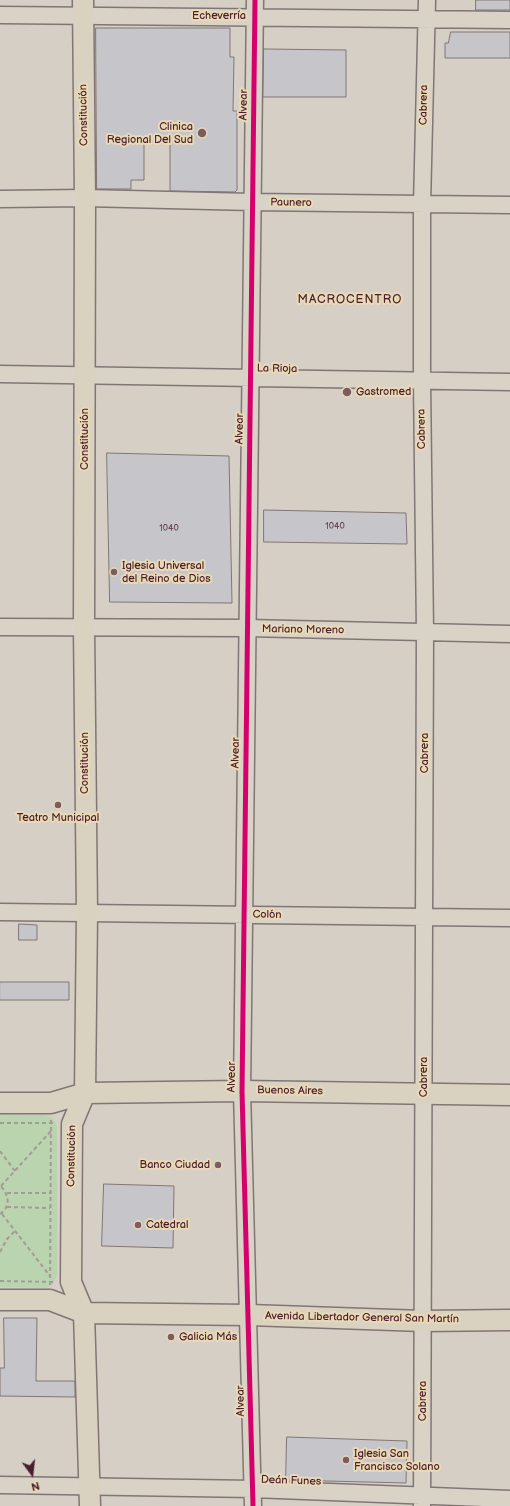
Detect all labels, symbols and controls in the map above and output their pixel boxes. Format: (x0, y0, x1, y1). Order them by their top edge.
street label: Echeverría (192, 9, 246, 23)
street label: Constitución (77, 84, 91, 146)
street label: Cabrera (417, 85, 431, 125)
street label: Alvear (237, 89, 251, 121)
place label: Clinica Regional Del Sud (107, 120, 193, 146)
marker: Clinica Regional Del Sud (196, 127, 208, 139)
street label: Paunero (270, 196, 312, 210)
district label: MACROCENTRO (298, 293, 402, 307)
street label: La Rioja (257, 362, 297, 376)
place label: Gastromed (356, 385, 411, 399)
marker: Gastromed (341, 386, 353, 398)
street label: Constitución (78, 408, 92, 470)
street label: Cabrera (415, 409, 429, 449)
street label: Alvear (233, 413, 247, 445)
house number: 1040 (325, 522, 345, 532)
house number: 1040 (159, 524, 179, 534)
place label: Iglesia Universal del Reino de Dios (122, 559, 211, 585)
marker: Iglesia Universal del Reino de Dios (109, 567, 119, 577)
street label: Mariano Moreno (262, 623, 344, 637)
street label: Constitución (78, 732, 92, 794)
street label: Cabrera (418, 733, 432, 773)
street label: Alvear (229, 737, 243, 769)
marker: Teatro Municipal (53, 800, 63, 810)
place label: Teatro Municipal (17, 811, 99, 825)
street label: Colón (252, 908, 282, 922)
street label: Cabrera (417, 1057, 431, 1097)
street label: Alvear (225, 1061, 239, 1093)
street label: Buenos Aires (257, 1084, 323, 1098)
street label: Constitución (65, 1125, 79, 1187)
place label: Banco Ciudad (140, 1158, 210, 1172)
marker: Banco Ciudad (213, 1160, 223, 1170)
place label: Catedral (146, 1218, 188, 1232)
marker: Catedral (133, 1220, 143, 1230)
street label: Avenida Libertador General San Martín (265, 1310, 459, 1326)
place label: Galicia Más (179, 1330, 237, 1344)
marker: Galicia Más (166, 1332, 176, 1342)
street label: Cabrera (416, 1381, 430, 1421)
street label: Alvear (234, 1385, 248, 1417)
place label: Iglesia San Francisco Solano (354, 1447, 440, 1473)
north arrow (12, 1454, 52, 1494)
marker: Iglesia San Francisco Solano (341, 1455, 351, 1465)
street label: Deán Funes (261, 1473, 321, 1489)
text: N (30, 1479, 41, 1493)

